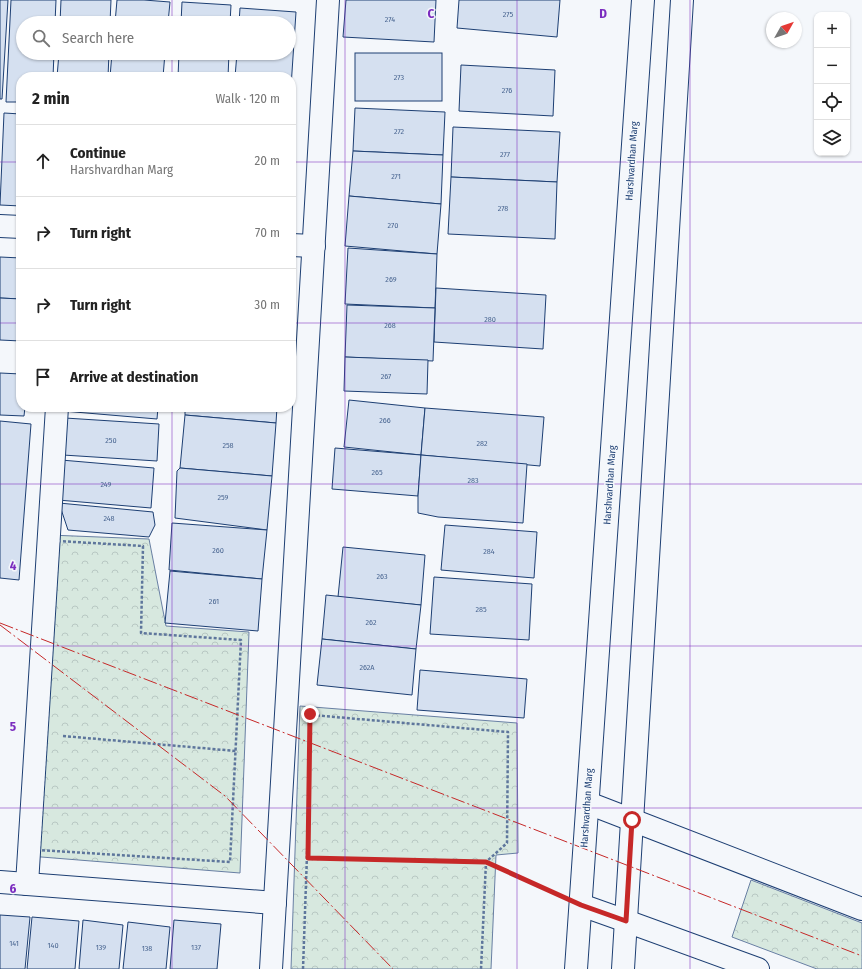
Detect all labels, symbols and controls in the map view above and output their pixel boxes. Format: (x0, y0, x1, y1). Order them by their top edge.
text: C (428, 6, 435, 21)
text: D (599, 6, 607, 21)
house number: 275 (503, 10, 513, 19)
north arrow (766, 12, 802, 48)
map controls (814, 12, 850, 156)
button: + (814, 12, 850, 48)
house number: 274 (385, 15, 395, 24)
search box (16, 16, 296, 60)
icon: search (30, 27, 52, 49)
text: Search here (62, 29, 134, 47)
button: − (814, 48, 850, 84)
house number: 273 (394, 73, 405, 82)
button: locate (814, 84, 850, 120)
house number: 276 (502, 86, 512, 95)
text: 2 min (32, 88, 70, 109)
text: Walk · 120 m (215, 91, 280, 106)
button: layers (814, 120, 850, 156)
street label: Harshvardhan Marg (623, 121, 641, 201)
house number: 272 (394, 127, 405, 136)
text: Continue (70, 144, 126, 162)
icon: ahead (32, 150, 54, 172)
house number: 277 (500, 150, 511, 159)
text: 20 m (254, 153, 280, 168)
text: Harshvardhan Marg (70, 162, 173, 177)
house number: 271 (391, 172, 401, 181)
house number: 278 (498, 204, 508, 213)
house number: 270 (388, 221, 398, 230)
icon: right (32, 222, 54, 244)
text: Turn right (70, 224, 131, 242)
text: 70 m (255, 225, 280, 240)
house number: 269 (385, 275, 397, 284)
icon: right (32, 294, 54, 316)
text: Turn right (70, 296, 131, 314)
text: 30 m (254, 297, 280, 312)
house number: 280 (484, 315, 496, 324)
house number: 268 (384, 321, 396, 330)
icon: arrive (32, 366, 54, 388)
text: Arrive at destination (70, 368, 198, 386)
house number: 267 (381, 372, 392, 381)
house number: 266 (379, 416, 391, 425)
house number: 250 (105, 436, 117, 445)
house number: 282 (477, 439, 488, 448)
house number: 258 (222, 441, 234, 450)
street label: Harshvardhan Marg (601, 445, 619, 525)
house number: 265 (371, 468, 383, 477)
house number: 283 (467, 476, 479, 485)
house number: 249 (101, 480, 112, 489)
house number: 259 (218, 493, 229, 502)
house number: 248 (103, 514, 115, 523)
house number: 260 (212, 546, 224, 555)
house number: 284 (483, 547, 495, 556)
text: 4 (10, 558, 17, 573)
house number: 263 (376, 572, 388, 581)
house number: 261 (209, 597, 219, 606)
house number: 285 (475, 605, 487, 614)
house number: 262 (366, 618, 377, 627)
house number: 262A (359, 663, 375, 672)
route end (301, 705, 319, 723)
text: 5 (10, 719, 16, 734)
street label: Harshvardhan Marg (578, 768, 596, 848)
route start (623, 811, 641, 829)
text: 6 (10, 881, 17, 896)
house number: 141 (9, 939, 19, 948)
house number: 140 (47, 941, 59, 950)
house number: 139 (96, 943, 106, 952)
house number: 137 (191, 943, 202, 952)
house number: 138 (142, 944, 152, 953)

